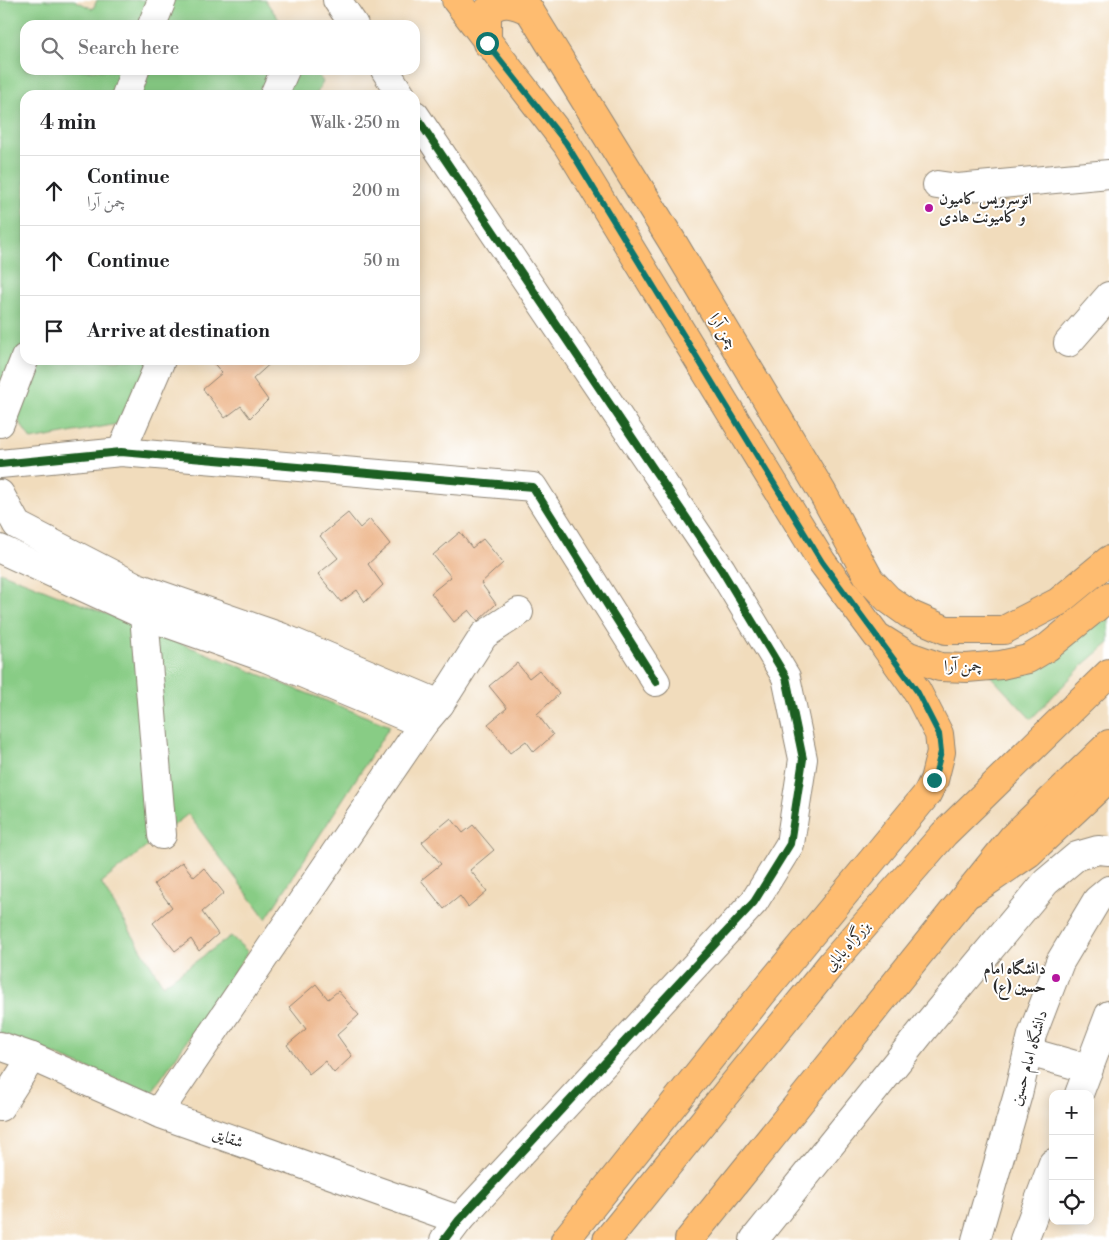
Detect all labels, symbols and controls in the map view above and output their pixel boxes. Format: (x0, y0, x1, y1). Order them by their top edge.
search box (20, 20, 420, 75)
route start (476, 32, 499, 55)
icon: search (38, 34, 66, 62)
text: Search here (78, 36, 179, 60)
text: 4 min (40, 110, 96, 136)
text: Walk · 250 m (310, 113, 400, 133)
text: Continue (87, 165, 170, 189)
icon: ahead (40, 177, 68, 205)
text: 200 m (352, 181, 400, 201)
place label: اتوسرویس کامیون و کامیونت هادی (939, 189, 1032, 227)
text: چمن آرا (87, 192, 125, 212)
marker: اتوسرویس کامیون و کامیونت هادی (923, 202, 935, 214)
icon: ahead (40, 247, 68, 275)
text: Continue (87, 249, 170, 273)
text: 50 m (363, 251, 400, 271)
street label: چمن آرا (704, 309, 741, 353)
icon: arrive (40, 317, 68, 345)
text: Arrive at destination (87, 319, 270, 343)
street label: چمن آرا (944, 656, 982, 677)
route end (923, 769, 946, 792)
street label: بزرگراه بابایی (819, 916, 875, 975)
place label: دانشگاه امام حسین (ع) (983, 958, 1046, 1000)
marker: دانشگاه امام حسین (ع) (1050, 972, 1062, 984)
street label: دانشگاه امام حسین (1005, 1008, 1056, 1109)
map controls (1049, 1090, 1094, 1225)
button: + (1049, 1090, 1094, 1135)
street label: شقایق (210, 1123, 246, 1153)
button: − (1049, 1135, 1094, 1180)
button: locate (1049, 1180, 1094, 1225)

